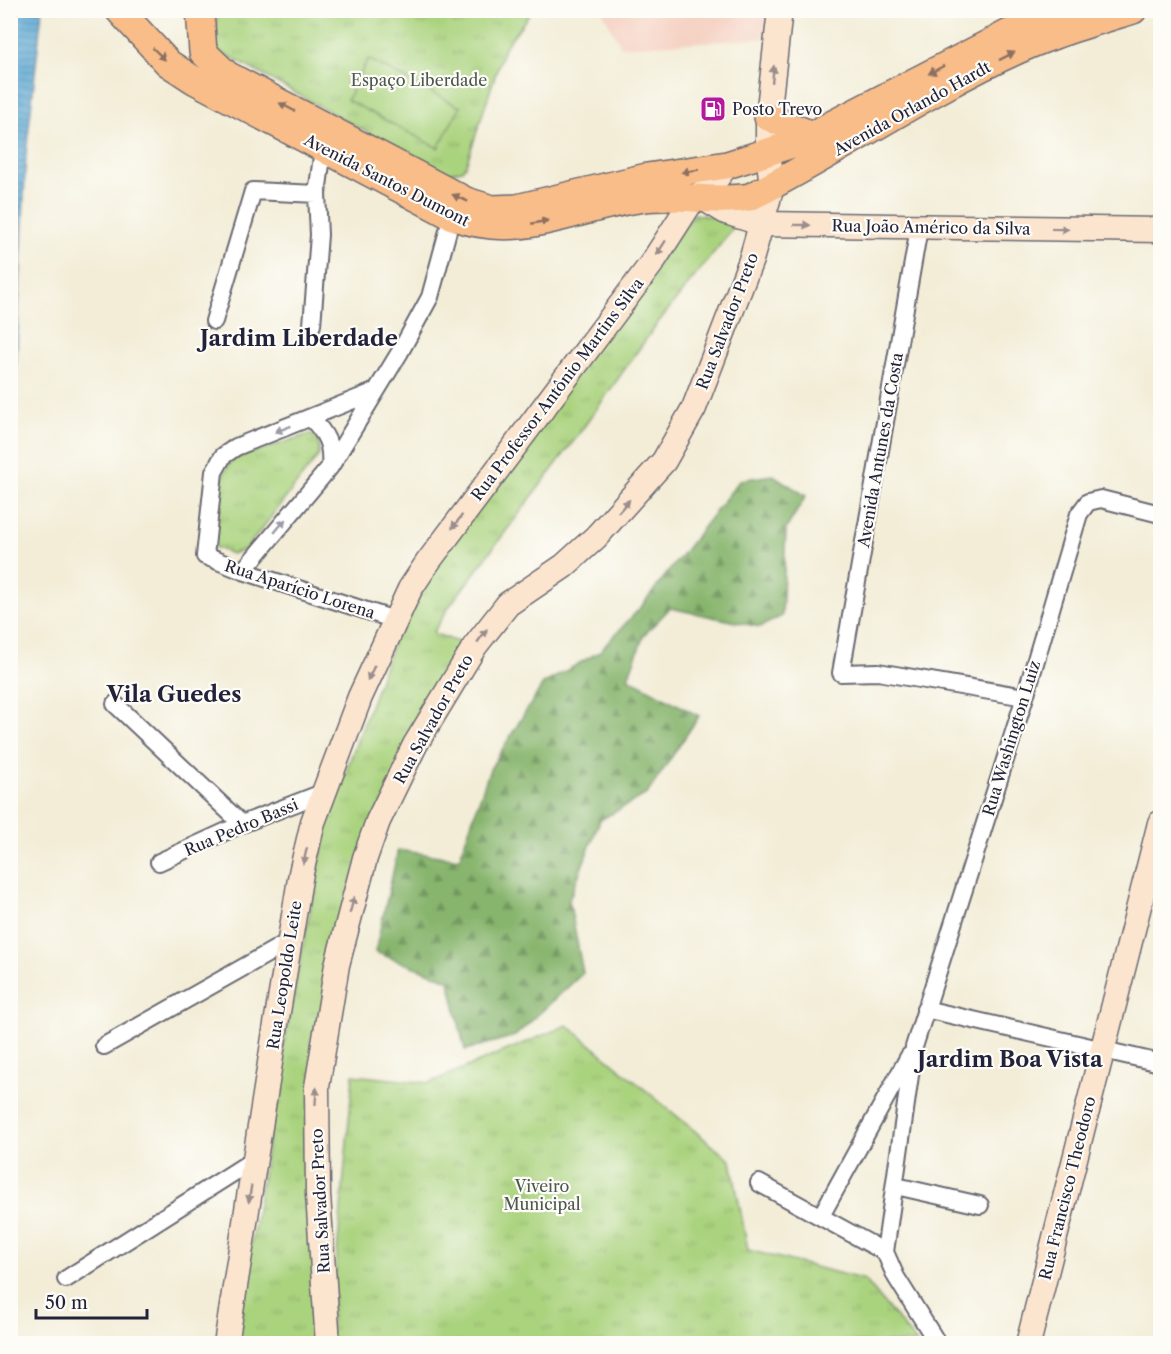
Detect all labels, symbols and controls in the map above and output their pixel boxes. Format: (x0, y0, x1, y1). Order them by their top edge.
one-way arrow (151, 46, 165, 60)
one-way arrow (999, 51, 1016, 60)
street label: Avenida Orlando Hardt (829, 56, 994, 160)
one-way arrow (768, 64, 778, 83)
one-way arrow (927, 65, 944, 75)
park label: Espaço Liberdade (351, 70, 487, 90)
fuel station icon: Posto Trevo (698, 94, 728, 124)
place label: Posto Trevo (732, 99, 823, 119)
one-way arrow (278, 102, 295, 112)
street label: Avenida Santos Dumont (300, 129, 473, 231)
one-way arrow (681, 166, 700, 175)
one-way arrow (450, 193, 468, 203)
street label: Rua João Américo da Silva (831, 215, 1031, 239)
one-way arrow (531, 217, 550, 226)
one-way arrow (792, 220, 811, 229)
one-way arrow (1050, 224, 1069, 234)
one-way arrow (656, 240, 667, 256)
street label: Rua Salvador Preto (692, 250, 762, 392)
street label: Rua Professor Antônio Martins Silva (467, 273, 648, 504)
district label: Jardim Liberdade (196, 325, 398, 352)
street label: Avenida Antunes da Costa (853, 350, 907, 550)
one-way arrow (274, 424, 292, 434)
one-way arrow (617, 498, 631, 513)
one-way arrow (452, 515, 464, 530)
one-way arrow (274, 519, 286, 534)
street label: Rua Aparício Lorena (222, 555, 378, 623)
one-way arrow (475, 629, 487, 644)
street label: Rua Salvador Preto (389, 651, 477, 787)
street label: Rua Washington Luiz (978, 658, 1044, 818)
one-way arrow (366, 665, 376, 683)
district label: Vila Guedes (106, 681, 241, 708)
street label: Rua Pedro Bassi (181, 794, 301, 860)
one-way arrow (299, 847, 309, 866)
one-way arrow (348, 896, 358, 914)
street label: Rua Leopoldo Leite (262, 899, 306, 1051)
district label: Jardim Boa Vista (913, 1046, 1103, 1073)
one-way arrow (312, 1087, 321, 1106)
street label: Rua Francisco Theodoro (1034, 1094, 1100, 1282)
street label: Rua Salvador Preto (306, 1128, 334, 1274)
park label: Viveiro Municipal (504, 1176, 581, 1214)
one-way arrow (245, 1185, 254, 1204)
scale bar (36, 1282, 147, 1320)
text: 50 m (45, 1292, 88, 1314)

